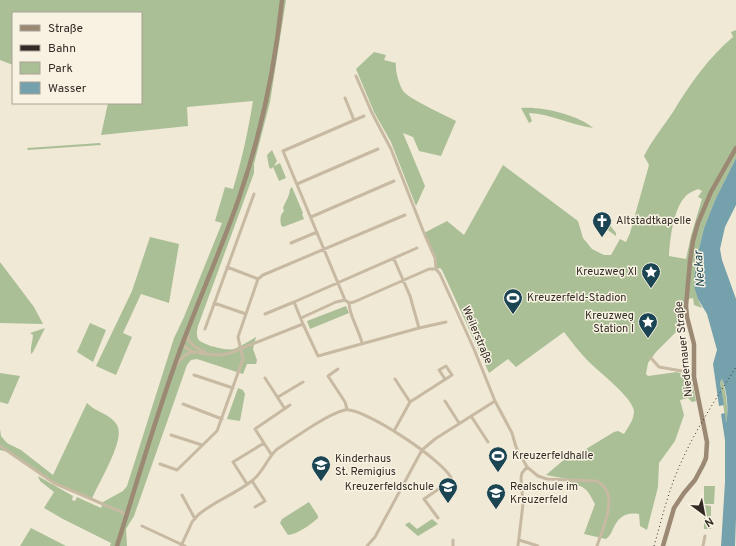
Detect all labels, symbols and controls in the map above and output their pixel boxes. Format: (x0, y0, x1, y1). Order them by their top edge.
legend (12, 12, 142, 104)
text: Straße (48, 21, 83, 37)
text: Bahn (48, 41, 76, 57)
text: Park (48, 61, 73, 77)
text: Wasser (48, 81, 87, 97)
church icon: Altstadtkapelle (591, 210, 613, 238)
place label: Altstadtkapelle (616, 214, 691, 228)
water label: Neckar (691, 249, 709, 288)
place icon: Kreuzweg XI (640, 261, 662, 289)
place label: Kreuzweg XI (576, 265, 637, 279)
sports icon: Kreuzerfeld-Stadion (502, 287, 524, 315)
place label: Kreuzerfeld-Stadion (527, 291, 627, 305)
street label: Niedernauer Straße (672, 300, 696, 398)
street label: Weilerstraße (459, 304, 495, 366)
place label: Kreuzweg Station I (585, 309, 634, 336)
place icon: Kreuzweg Station I (637, 311, 659, 339)
sports icon: Kreuzerfeldhalle (487, 445, 509, 473)
place label: Kreuzerfeldhalle (512, 449, 593, 463)
place label: Kinderhaus St. Remigius (335, 452, 396, 479)
school or university icon: Kinderhaus St. Remigius (310, 454, 332, 482)
school or university icon: Kreuzerfeldschule (437, 476, 459, 504)
place label: Kreuzerfeldschule (345, 480, 434, 494)
place label: Realschule im Kreuzerfeld (510, 480, 578, 507)
school or university icon: Realschule im Kreuzerfeld (485, 482, 507, 510)
north arrow (684, 494, 724, 534)
text: N (702, 514, 716, 530)

